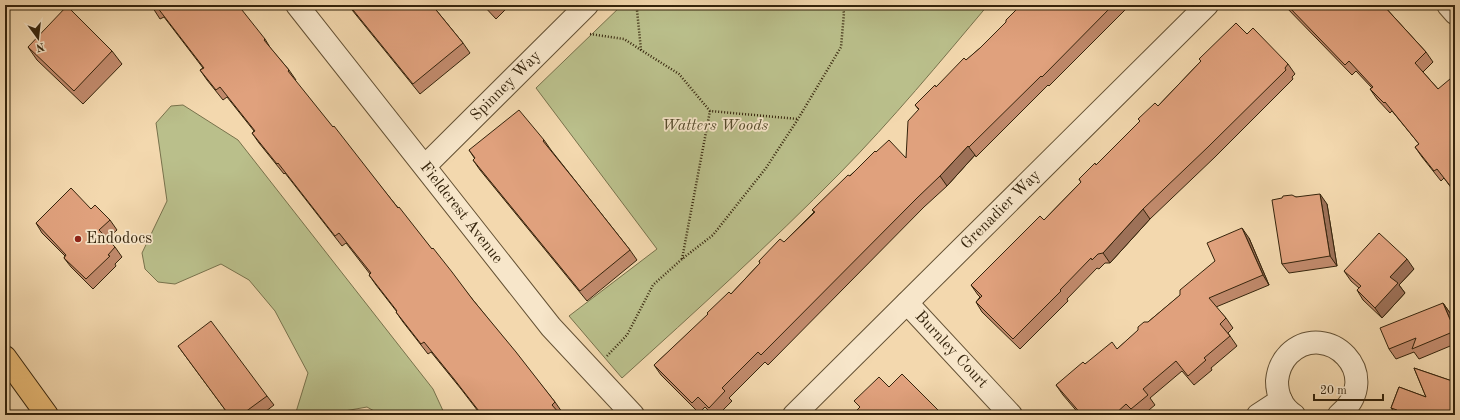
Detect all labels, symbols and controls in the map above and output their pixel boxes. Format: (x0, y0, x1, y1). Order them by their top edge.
north arrow (18, 18, 58, 58)
text: N (34, 40, 46, 53)
street label: Spinney Way (468, 47, 545, 124)
park label: Watters Woods (662, 118, 769, 134)
street label: Fieldcrest Avenue (417, 159, 505, 267)
street label: Grenadier Way (958, 167, 1044, 253)
place label: Endodocs (86, 231, 152, 247)
marker: Endodocs (73, 234, 83, 244)
street label: Burnley Court (911, 308, 991, 392)
scale bar (1314, 376, 1383, 402)
text: 20 m (1320, 385, 1347, 397)

